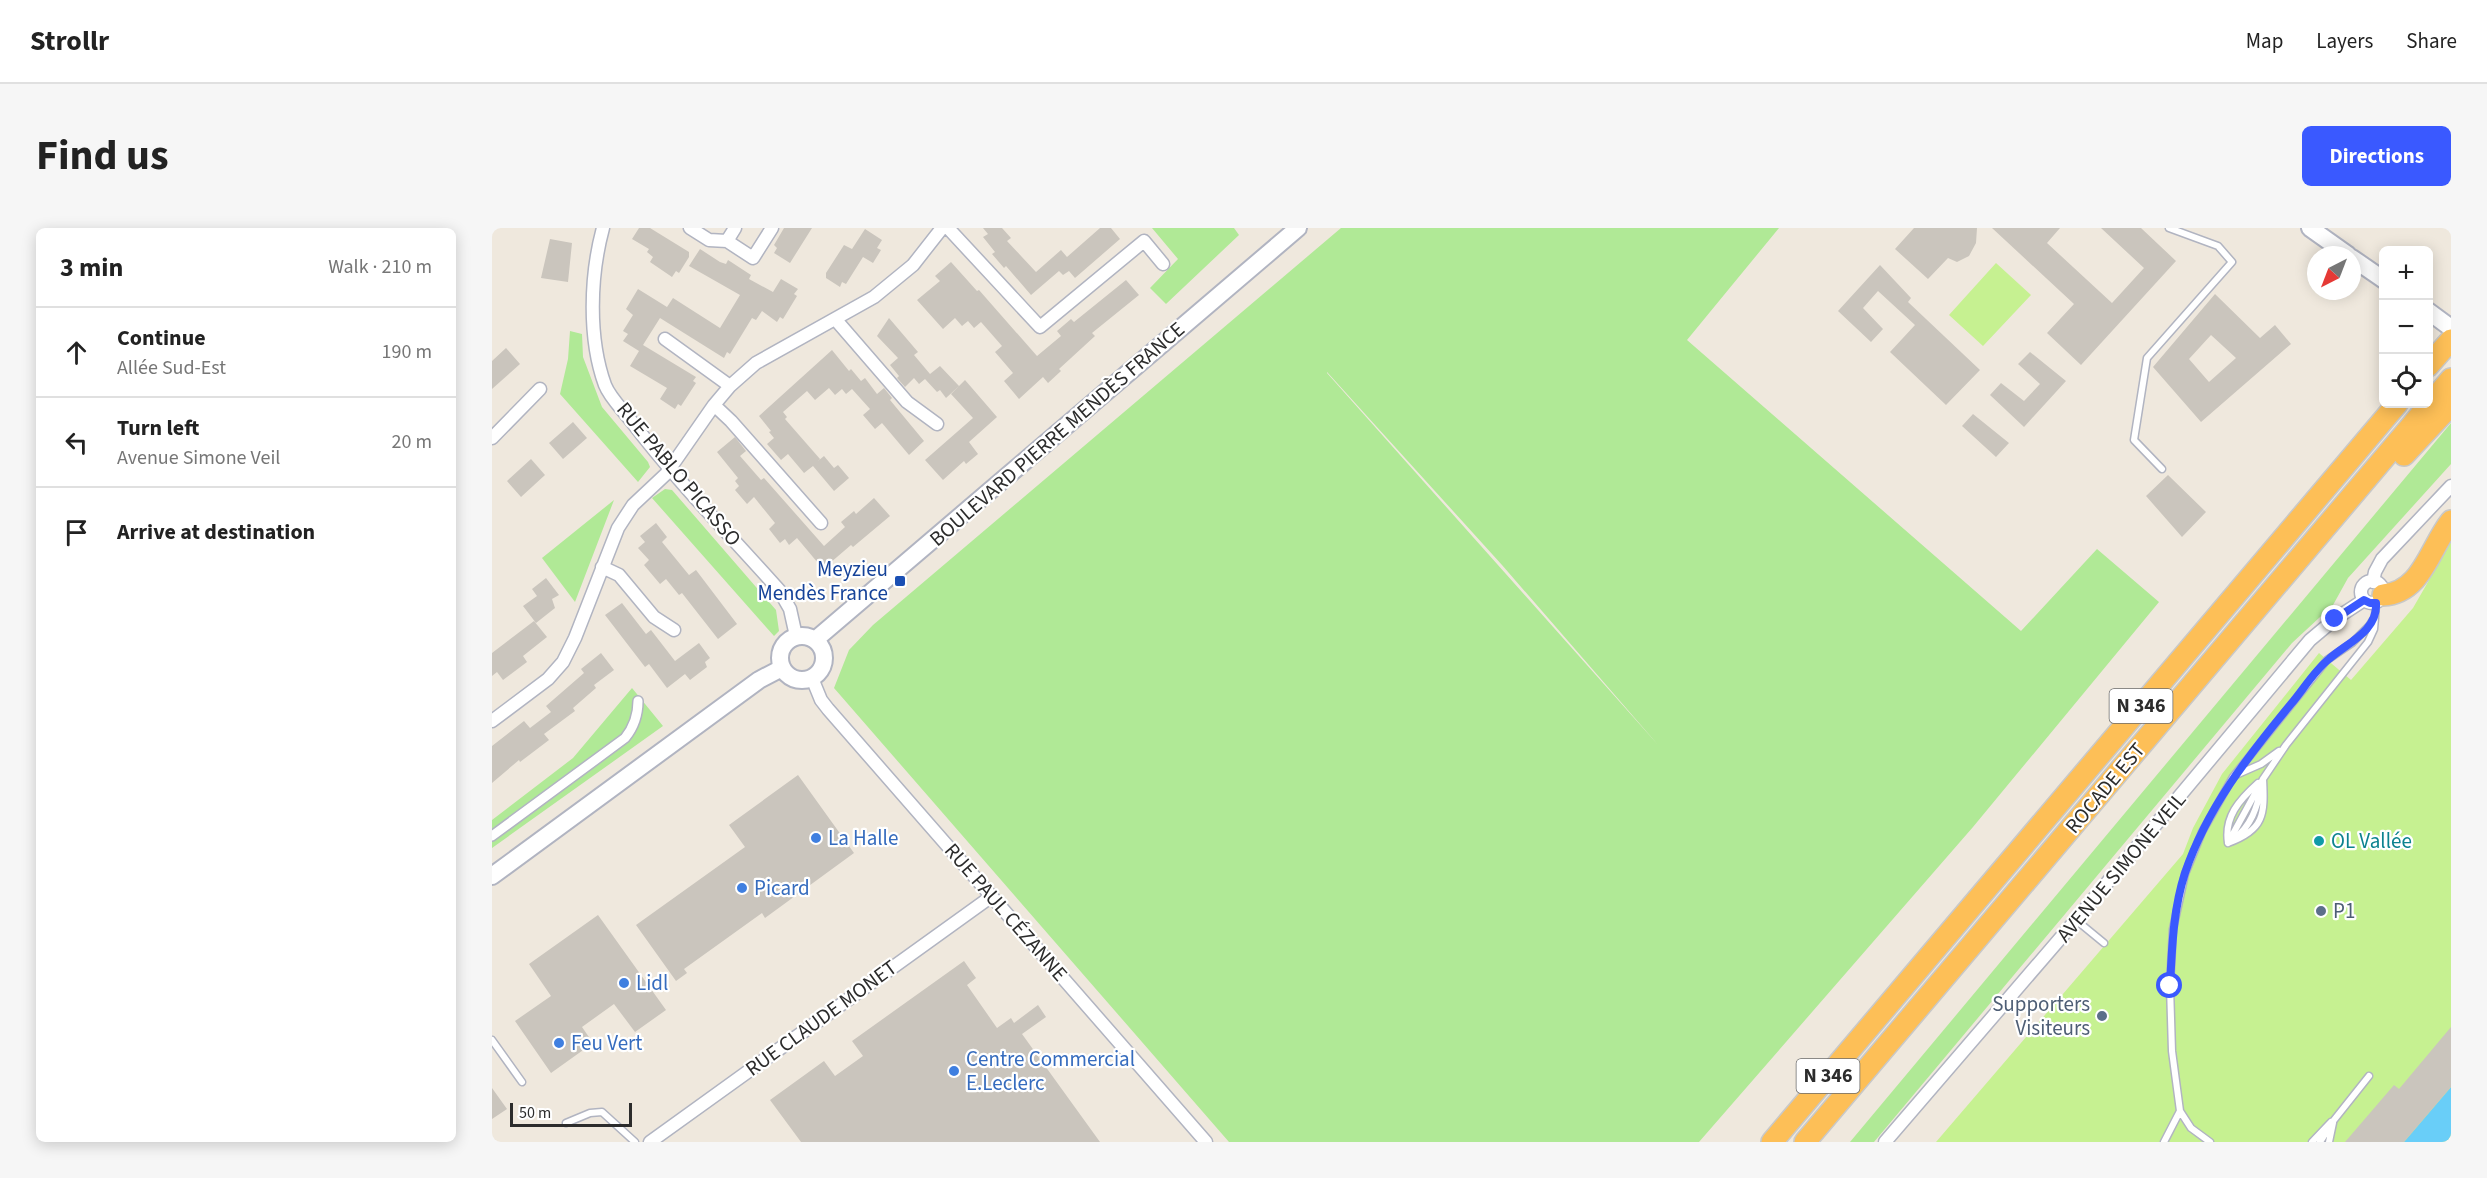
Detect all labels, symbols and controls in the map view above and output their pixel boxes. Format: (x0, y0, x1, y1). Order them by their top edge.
text: Strollr (30, 21, 109, 61)
text: Map (2246, 26, 2283, 56)
text: Layers (2316, 26, 2373, 56)
text: Share (2406, 26, 2457, 56)
text: Find us (36, 126, 169, 186)
button: Directions (2302, 126, 2451, 186)
north arrow (2307, 246, 2361, 300)
map controls (2379, 246, 2433, 408)
button: + (2379, 246, 2433, 300)
text: 3 min (60, 249, 123, 286)
text: Walk · 210 m (328, 253, 432, 281)
button: − (2379, 300, 2433, 354)
street label: BOULEVARD PIERRE MENDÈS FRANCE (923, 315, 1191, 553)
text: Continue (117, 322, 206, 354)
icon: ahead (60, 336, 93, 369)
text: 190 m (382, 338, 432, 366)
text: Allée Sud-Est (117, 354, 226, 382)
button: locate (2379, 354, 2433, 408)
street label: RUE PABLO PICASSO (610, 395, 748, 553)
text: Turn left (117, 412, 199, 444)
icon: left (60, 426, 93, 459)
text: 20 m (392, 428, 432, 456)
text: Avenue Simone Veil (117, 444, 280, 472)
icon: arrive (60, 516, 93, 549)
text: Arrive at destination (117, 516, 315, 548)
place label: Meyzieu Mendès France (757, 554, 888, 608)
marker: Meyzieu Mendès France (893, 574, 907, 588)
route end (2321, 605, 2347, 631)
road number: N 346 (2110, 689, 2172, 723)
street label: ROCADE EST (2058, 736, 2152, 840)
street label: AVENUE SIMONE VEIL (2049, 785, 2193, 949)
place label: La Halle (828, 823, 898, 853)
place label: OL Vallée (2331, 826, 2412, 856)
marker: La Halle (809, 831, 823, 845)
marker: OL Vallée (2312, 834, 2326, 848)
street label: RUE PAUL CÉZANNE (937, 836, 1075, 988)
place label: Picard (754, 873, 810, 903)
marker: Picard (735, 881, 749, 895)
place label: P1 (2333, 896, 2355, 926)
marker: P1 (2314, 904, 2328, 918)
street label: RUE CLAUDE MONET (739, 953, 903, 1083)
place label: Lidl (636, 968, 668, 998)
route start (2156, 972, 2182, 998)
marker: Lidl (617, 976, 631, 990)
place label: Supporters Visiteurs (1992, 989, 2090, 1043)
marker: Supporters Visiteurs (2095, 1009, 2109, 1023)
place label: Feu Vert (571, 1028, 642, 1058)
marker: Feu Vert (552, 1036, 566, 1050)
place label: Centre Commercial E.Leclerc (966, 1044, 1135, 1098)
road number: N 346 (1796, 1059, 1860, 1093)
marker: Centre Commercial E.Leclerc (947, 1064, 961, 1078)
scale bar (510, 1100, 632, 1128)
text: 50 m (519, 1102, 551, 1124)

